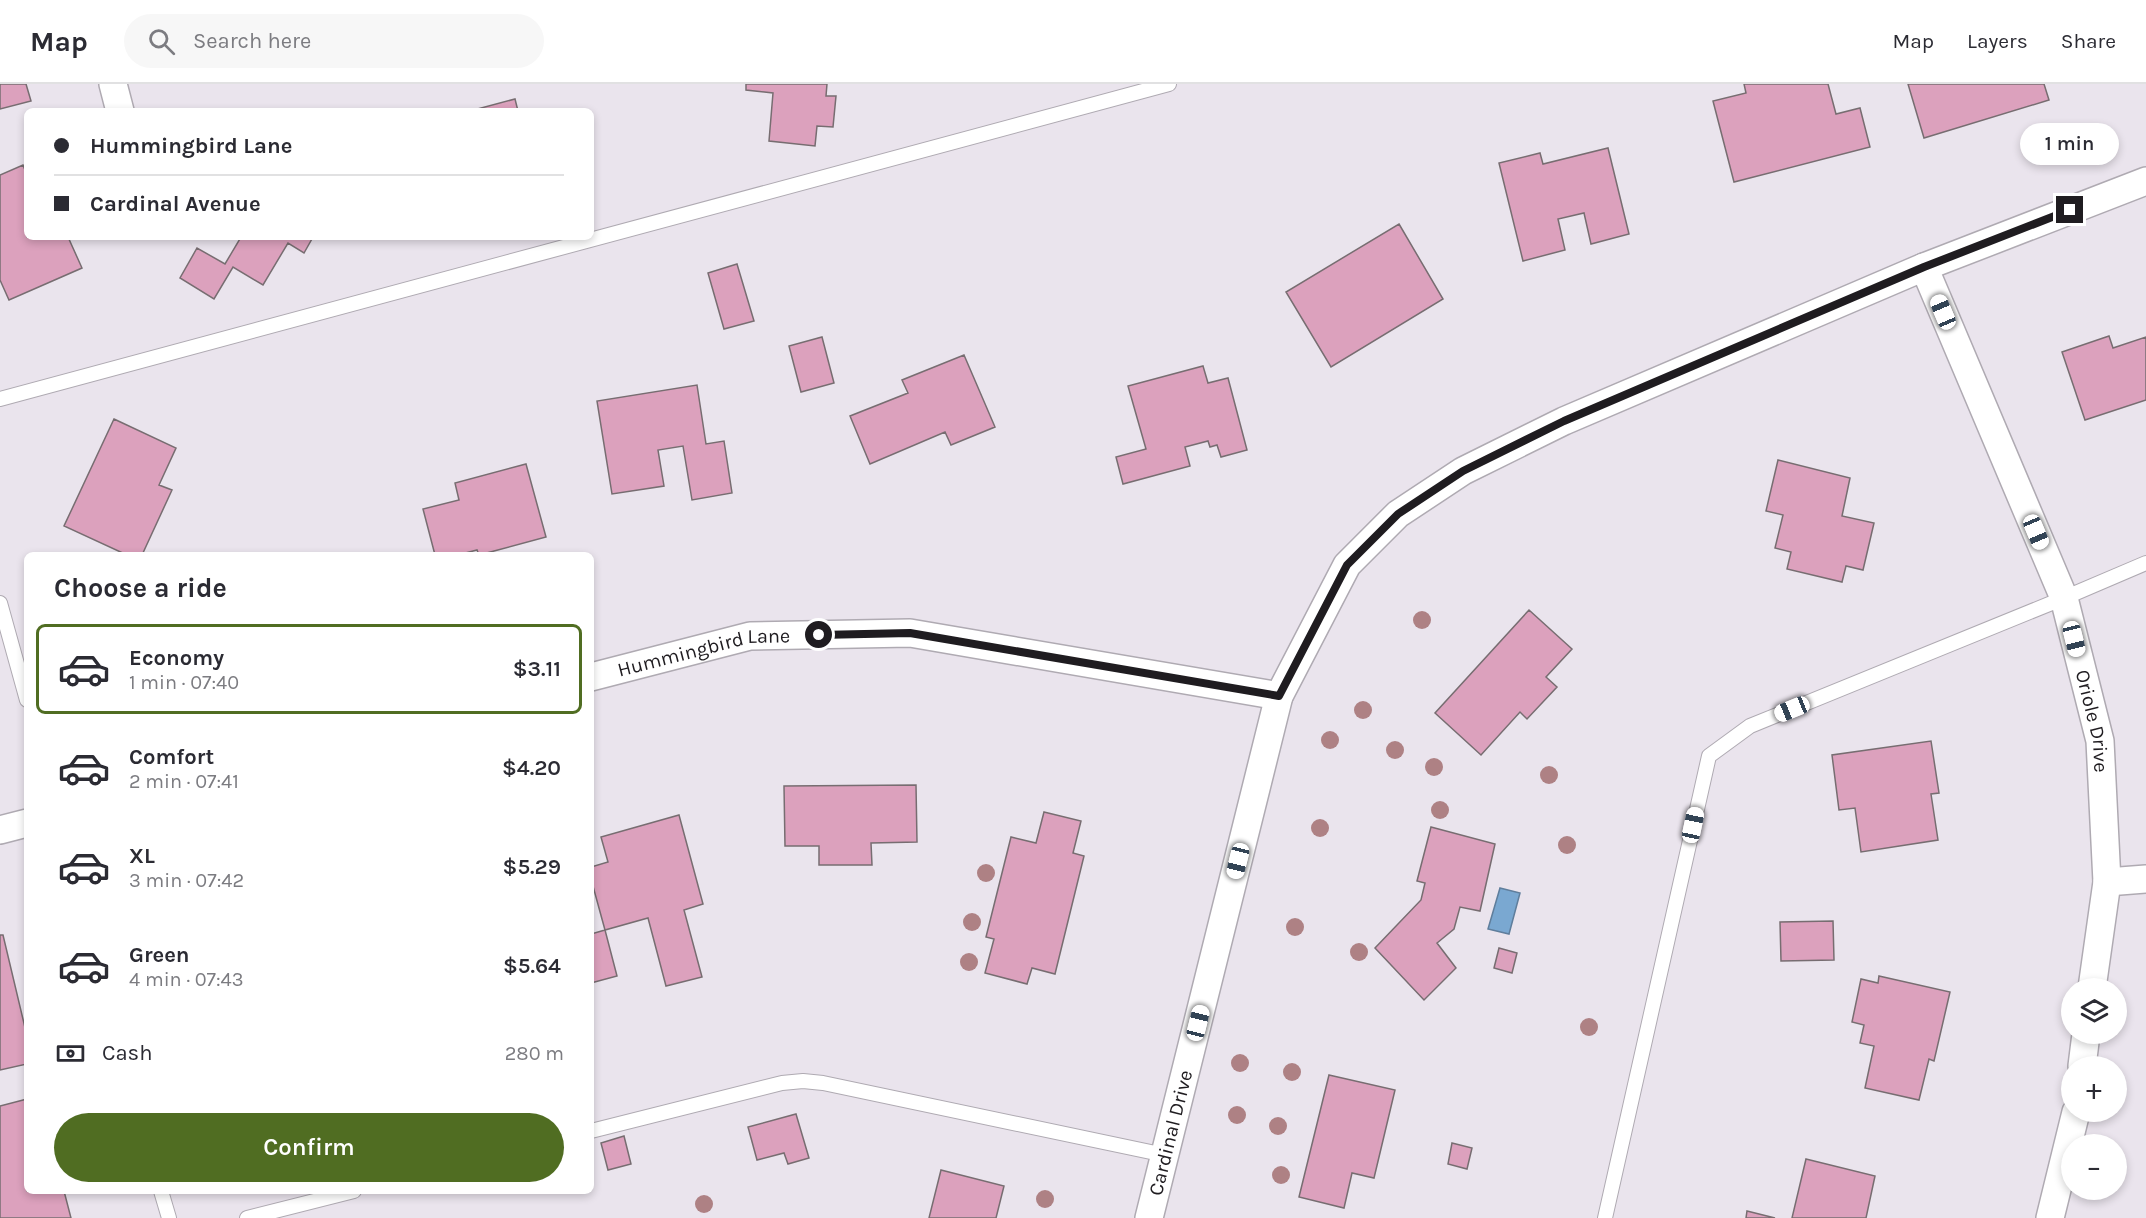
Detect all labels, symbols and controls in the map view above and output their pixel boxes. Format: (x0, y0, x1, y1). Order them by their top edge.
search box (124, 14, 544, 68)
text: Map (30, 25, 88, 58)
icon: search (145, 25, 178, 58)
text: Search here (193, 28, 311, 54)
text: Map (1892, 29, 1934, 53)
text: Layers (1967, 29, 2028, 53)
text: Share (2061, 29, 2116, 53)
callout: 1 min (2020, 123, 2120, 165)
text: 1 min (2045, 132, 2094, 155)
text: Hummingbird Lane (90, 133, 292, 159)
text: Cardinal Avenue (90, 191, 261, 217)
route end (2056, 196, 2083, 223)
car (1928, 292, 1958, 332)
car (2021, 512, 2051, 552)
text: Choose a ride (54, 572, 227, 604)
car (2061, 619, 2087, 659)
route start (805, 621, 832, 648)
street label: Hummingbird Lane (615, 624, 790, 681)
icon: car (57, 642, 111, 696)
text: Economy (129, 645, 224, 671)
text: $3.11 (513, 656, 561, 682)
street label: Oriole Drive (2071, 667, 2113, 773)
text: 1 min · 07:40 (129, 671, 239, 694)
car (1772, 694, 1812, 724)
icon: car (57, 741, 111, 795)
text: Comfort (129, 744, 214, 770)
text: $4.20 (502, 755, 561, 781)
text: 2 min · 07:41 (129, 770, 239, 793)
car (1680, 806, 1706, 844)
icon: car (57, 840, 111, 894)
car (1225, 841, 1251, 881)
text: XL (129, 843, 155, 869)
text: $5.29 (503, 854, 561, 880)
text: 3 min · 07:42 (129, 869, 244, 892)
icon: car (57, 939, 111, 993)
text: Green (129, 942, 190, 968)
text: $5.64 (503, 953, 561, 979)
text: 4 min · 07:43 (129, 968, 244, 991)
map controls (2061, 978, 2127, 1200)
button: layers (2061, 978, 2127, 1044)
car (1185, 1003, 1211, 1043)
icon: cash (54, 1037, 87, 1070)
text: Cash (102, 1040, 152, 1066)
text: 280 m (505, 1042, 564, 1065)
button: + (2061, 1056, 2127, 1122)
street label: Cardinal Drive (1144, 1067, 1197, 1198)
button: Confirm (54, 1113, 564, 1182)
button: − (2061, 1134, 2127, 1200)

